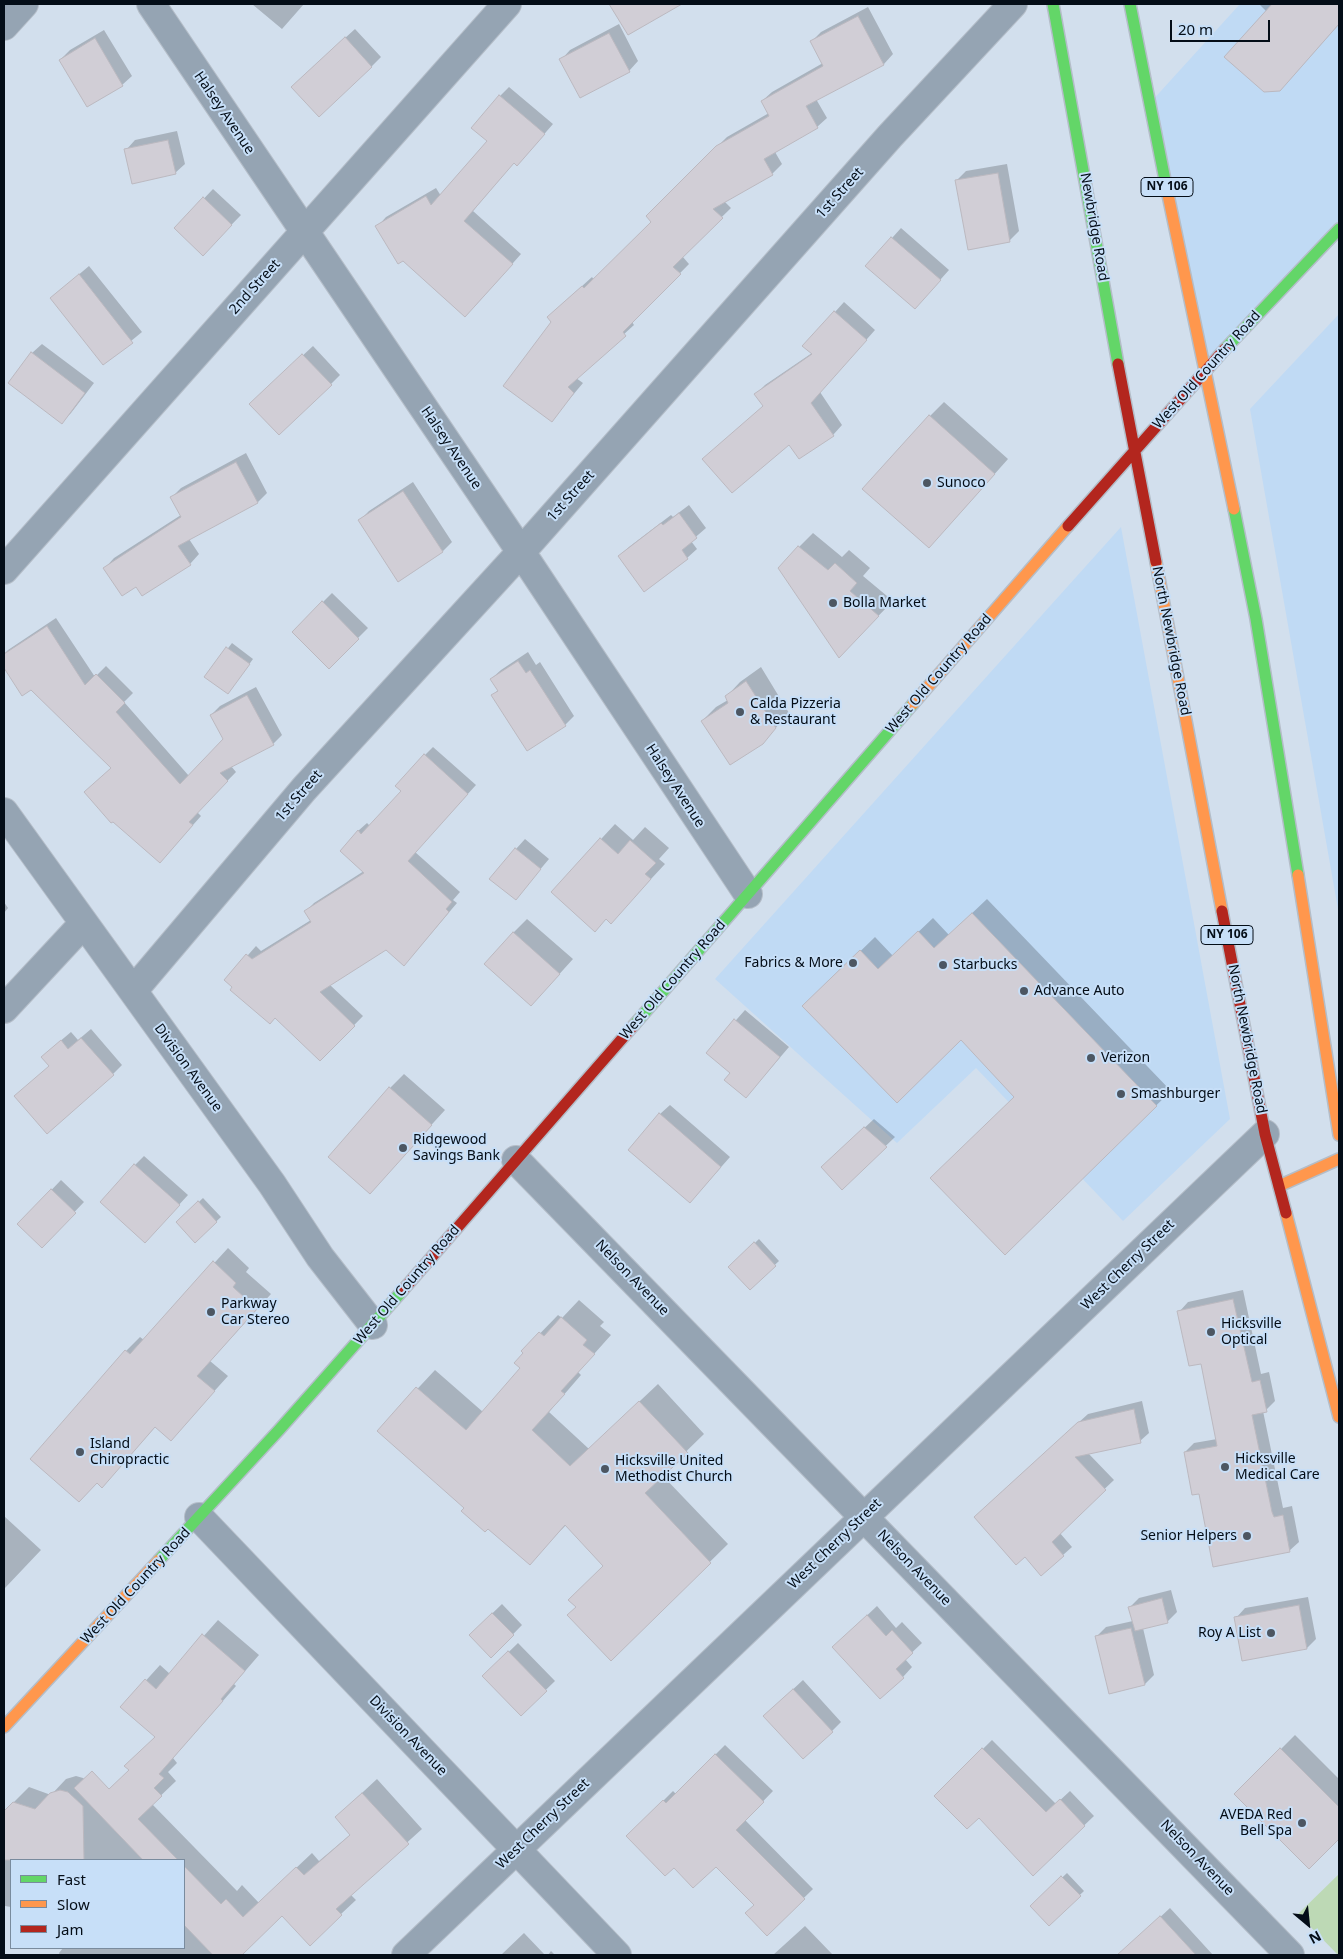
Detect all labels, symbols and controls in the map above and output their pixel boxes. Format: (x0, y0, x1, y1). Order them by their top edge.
scale bar (1173, 10, 1273, 42)
text: 20 m (1178, 19, 1213, 39)
street label: Halsey Avenue (190, 68, 258, 158)
street label: 1st Street (813, 164, 867, 222)
street label: Newbridge Road (1076, 172, 1112, 282)
road number: NY 106 (1141, 178, 1193, 196)
street label: 2nd Street (226, 256, 284, 318)
street label: West Old Country Road (1150, 308, 1264, 432)
street label: Halsey Avenue (417, 403, 485, 493)
street label: 1st Street (544, 467, 598, 525)
place label: Sunoco (937, 475, 986, 491)
marker: Sunoco (921, 477, 933, 489)
street label: North Newbridge Road (1148, 565, 1194, 717)
place label: Bolla Market (843, 595, 926, 611)
marker: Bolla Market (827, 597, 839, 609)
street label: West Old Country Road (883, 611, 995, 737)
place label: Calda Pizzeria & Restaurant (750, 696, 841, 729)
marker: Calda Pizzeria & Restaurant (734, 706, 746, 718)
street label: Halsey Avenue (642, 741, 708, 831)
street label: 1st Street (272, 767, 326, 825)
street label: West Old Country Road (617, 917, 729, 1043)
road number: NY 106 (1201, 926, 1253, 944)
place label: Fabrics & More (744, 955, 843, 971)
marker: Fabrics & More (847, 957, 859, 969)
place label: Starbucks (953, 957, 1018, 973)
marker: Starbucks (937, 959, 949, 971)
street label: North Newbridge Road (1224, 963, 1270, 1115)
place label: Advance Auto (1034, 983, 1125, 999)
marker: Advance Auto (1018, 985, 1030, 997)
street label: Division Avenue (150, 1021, 226, 1115)
place label: Verizon (1101, 1050, 1150, 1066)
marker: Verizon (1085, 1052, 1097, 1064)
place label: Smashburger (1131, 1086, 1220, 1102)
marker: Smashburger (1115, 1088, 1127, 1100)
place label: Ridgewood Savings Bank (413, 1132, 500, 1164)
marker: Ridgewood Savings Bank (397, 1142, 409, 1154)
street label: West Cherry Street (1078, 1216, 1178, 1314)
street label: West Old Country Road (351, 1222, 463, 1348)
street label: Nelson Avenue (592, 1237, 672, 1319)
place label: Parkway Car Stereo (221, 1296, 290, 1328)
marker: Parkway Car Stereo (205, 1306, 217, 1318)
place label: Hicksville Optical (1221, 1316, 1282, 1348)
marker: Hicksville Optical (1205, 1326, 1217, 1338)
place label: Island Chiropractic (90, 1436, 169, 1468)
marker: Island Chiropractic (74, 1446, 86, 1458)
place label: Hicksville Medical Care (1235, 1451, 1320, 1484)
place label: Hicksville United Methodist Church (615, 1453, 732, 1485)
marker: Hicksville Medical Care (1219, 1461, 1231, 1473)
marker: Hicksville United Methodist Church (599, 1463, 611, 1475)
street label: West Cherry Street (785, 1495, 885, 1593)
street label: West Old Country Road (78, 1524, 194, 1648)
street label: Nelson Avenue (874, 1527, 954, 1609)
place label: Senior Helpers (1140, 1528, 1237, 1544)
marker: Senior Helpers (1241, 1530, 1253, 1542)
place label: Roy A List (1198, 1625, 1261, 1641)
marker: Roy A List (1265, 1627, 1277, 1639)
street label: Division Avenue (366, 1692, 450, 1780)
street label: West Cherry Street (493, 1775, 593, 1873)
place label: AVEDA Red Bell Spa (1220, 1807, 1292, 1840)
street label: Nelson Avenue (1157, 1817, 1237, 1899)
marker: AVEDA Red Bell Spa (1296, 1817, 1308, 1829)
legend (10, 1859, 185, 1949)
text: Fast (57, 1869, 86, 1889)
text: Slow (57, 1894, 90, 1914)
north arrow (1283, 1899, 1333, 1949)
text: Jam (57, 1919, 84, 1939)
text: N (1306, 1927, 1325, 1949)

